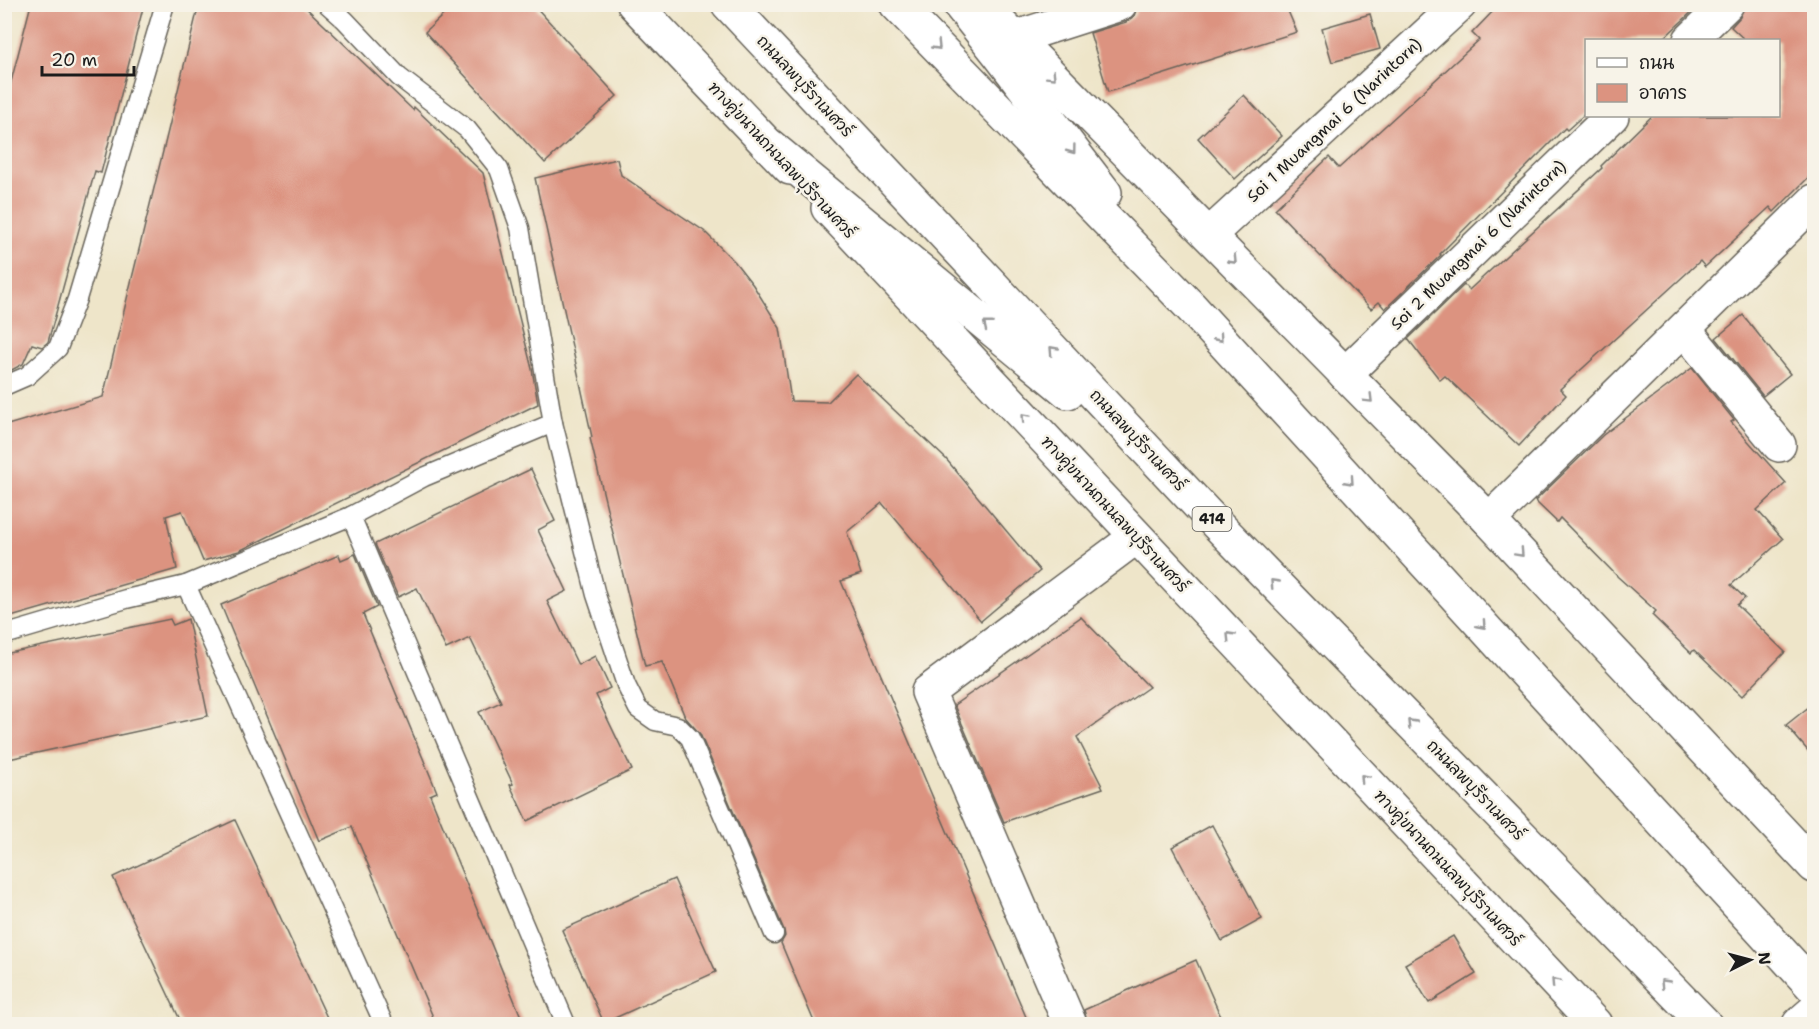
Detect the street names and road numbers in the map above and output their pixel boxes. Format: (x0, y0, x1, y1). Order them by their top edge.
street label: ถนนลพบุรีราเมศวร์ (751, 30, 859, 143)
street label: Soi 1 Muangmai 6 (Narintorn) (1242, 33, 1426, 207)
street label: ทางคู่ขนานถนนลพบุรีราเมศวร์ (702, 76, 861, 245)
street label: Soi 2 Muangmai 6 (Narintorn) (1386, 156, 1570, 334)
street label: ถนนลพบุรีราเมศวร์ (1084, 384, 1192, 497)
street label: ทางคู่ขนานถนนลพบุรีราเมศวร์ (1035, 430, 1194, 599)
road number: 414 (1192, 507, 1232, 531)
street label: ถนนลพบุรีราเมศวร์ (1421, 734, 1531, 847)
street label: ทางคู่ขนานถนนลพบุรีราเมศวร์ (1368, 784, 1527, 953)

